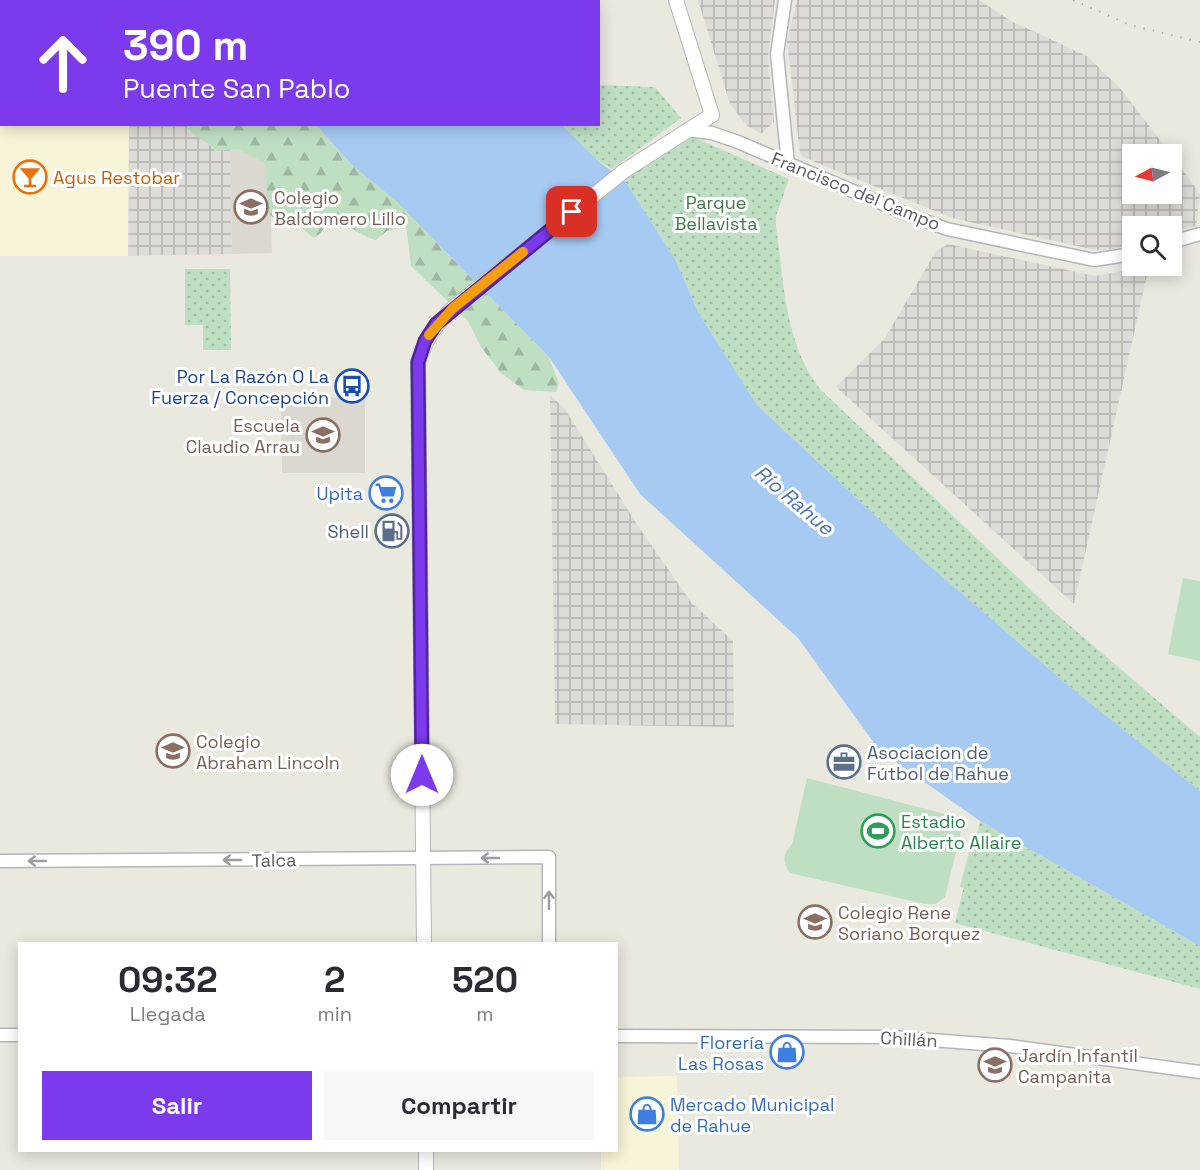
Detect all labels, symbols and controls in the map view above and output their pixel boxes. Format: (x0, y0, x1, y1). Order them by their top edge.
text: 390 m (123, 19, 248, 72)
icon: ahead (24, 24, 102, 102)
text: Puente San Pablo (123, 71, 350, 106)
north arrow (1122, 144, 1182, 204)
map controls (1122, 144, 1182, 276)
street label: Francisco del Campo (768, 147, 944, 235)
bar icon: Agus Restobar (12, 159, 48, 195)
place label: Agus Restobar (53, 166, 180, 189)
place label: Colegio Baldomero Lillo (274, 186, 406, 230)
pin (546, 186, 597, 237)
school or university icon: Colegio Baldomero Lillo (233, 189, 269, 225)
park label: Parque Bellavista (674, 191, 758, 235)
icon: arrive (555, 195, 588, 228)
button: search (1122, 216, 1182, 276)
place label: Por La Razón O La Fuerza / Concepción (151, 365, 329, 409)
bus stop icon: Por La Razón O La Fuerza / Concepción (334, 368, 370, 404)
place label: Escuela Claudio Arrau (186, 414, 300, 458)
school or university icon: Escuela Claudio Arrau (305, 417, 341, 453)
water label: Río Rahue (749, 459, 840, 541)
supermarket icon: Upita (368, 475, 404, 511)
place label: Upita (316, 482, 363, 505)
fuel station icon: Shell (374, 513, 410, 549)
place label: Shell (327, 520, 369, 543)
place label: Colegio Abraham Lincoln (196, 730, 340, 774)
school or university icon: Colegio Abraham Lincoln (155, 733, 191, 769)
place label: Asociacion de Fútbol de Rahue (867, 741, 1009, 785)
position arrow (390, 743, 454, 807)
office icon: Asociacion de Fútbol de Rahue (826, 744, 862, 780)
place label: Estadio Alberto Allaire (901, 810, 1021, 854)
sports icon: Estadio Alberto Allaire (860, 813, 896, 849)
street label: Talca (251, 848, 297, 872)
one-way arrow (481, 852, 501, 864)
one-way arrow (223, 854, 243, 866)
one-way arrow (28, 855, 48, 867)
one-way arrow (543, 891, 555, 911)
place label: Colegio Rene Soriano Borquez (838, 901, 980, 945)
school or university icon: Colegio Rene Soriano Borquez (797, 904, 833, 940)
text: 09:32 (118, 957, 218, 1003)
text: 2 (324, 957, 345, 1003)
text: 520 (452, 957, 518, 1003)
text: Llegada (130, 1001, 206, 1027)
text: min (318, 1001, 352, 1027)
text: m (476, 1001, 494, 1027)
street label: Chillán (880, 1026, 938, 1052)
place label: Florería Las Rosas (678, 1031, 764, 1075)
shop icon: Florería Las Rosas (769, 1034, 805, 1070)
place label: Jardín Infantil Campanita (1018, 1044, 1138, 1088)
school or university icon: Jardín Infantil Campanita (977, 1047, 1013, 1083)
button: Salir (42, 1071, 312, 1140)
button: Compartir (324, 1071, 594, 1140)
place label: Mercado Municipal de Rahue (670, 1093, 834, 1137)
shop icon: Mercado Municipal de Rahue (629, 1096, 665, 1132)

